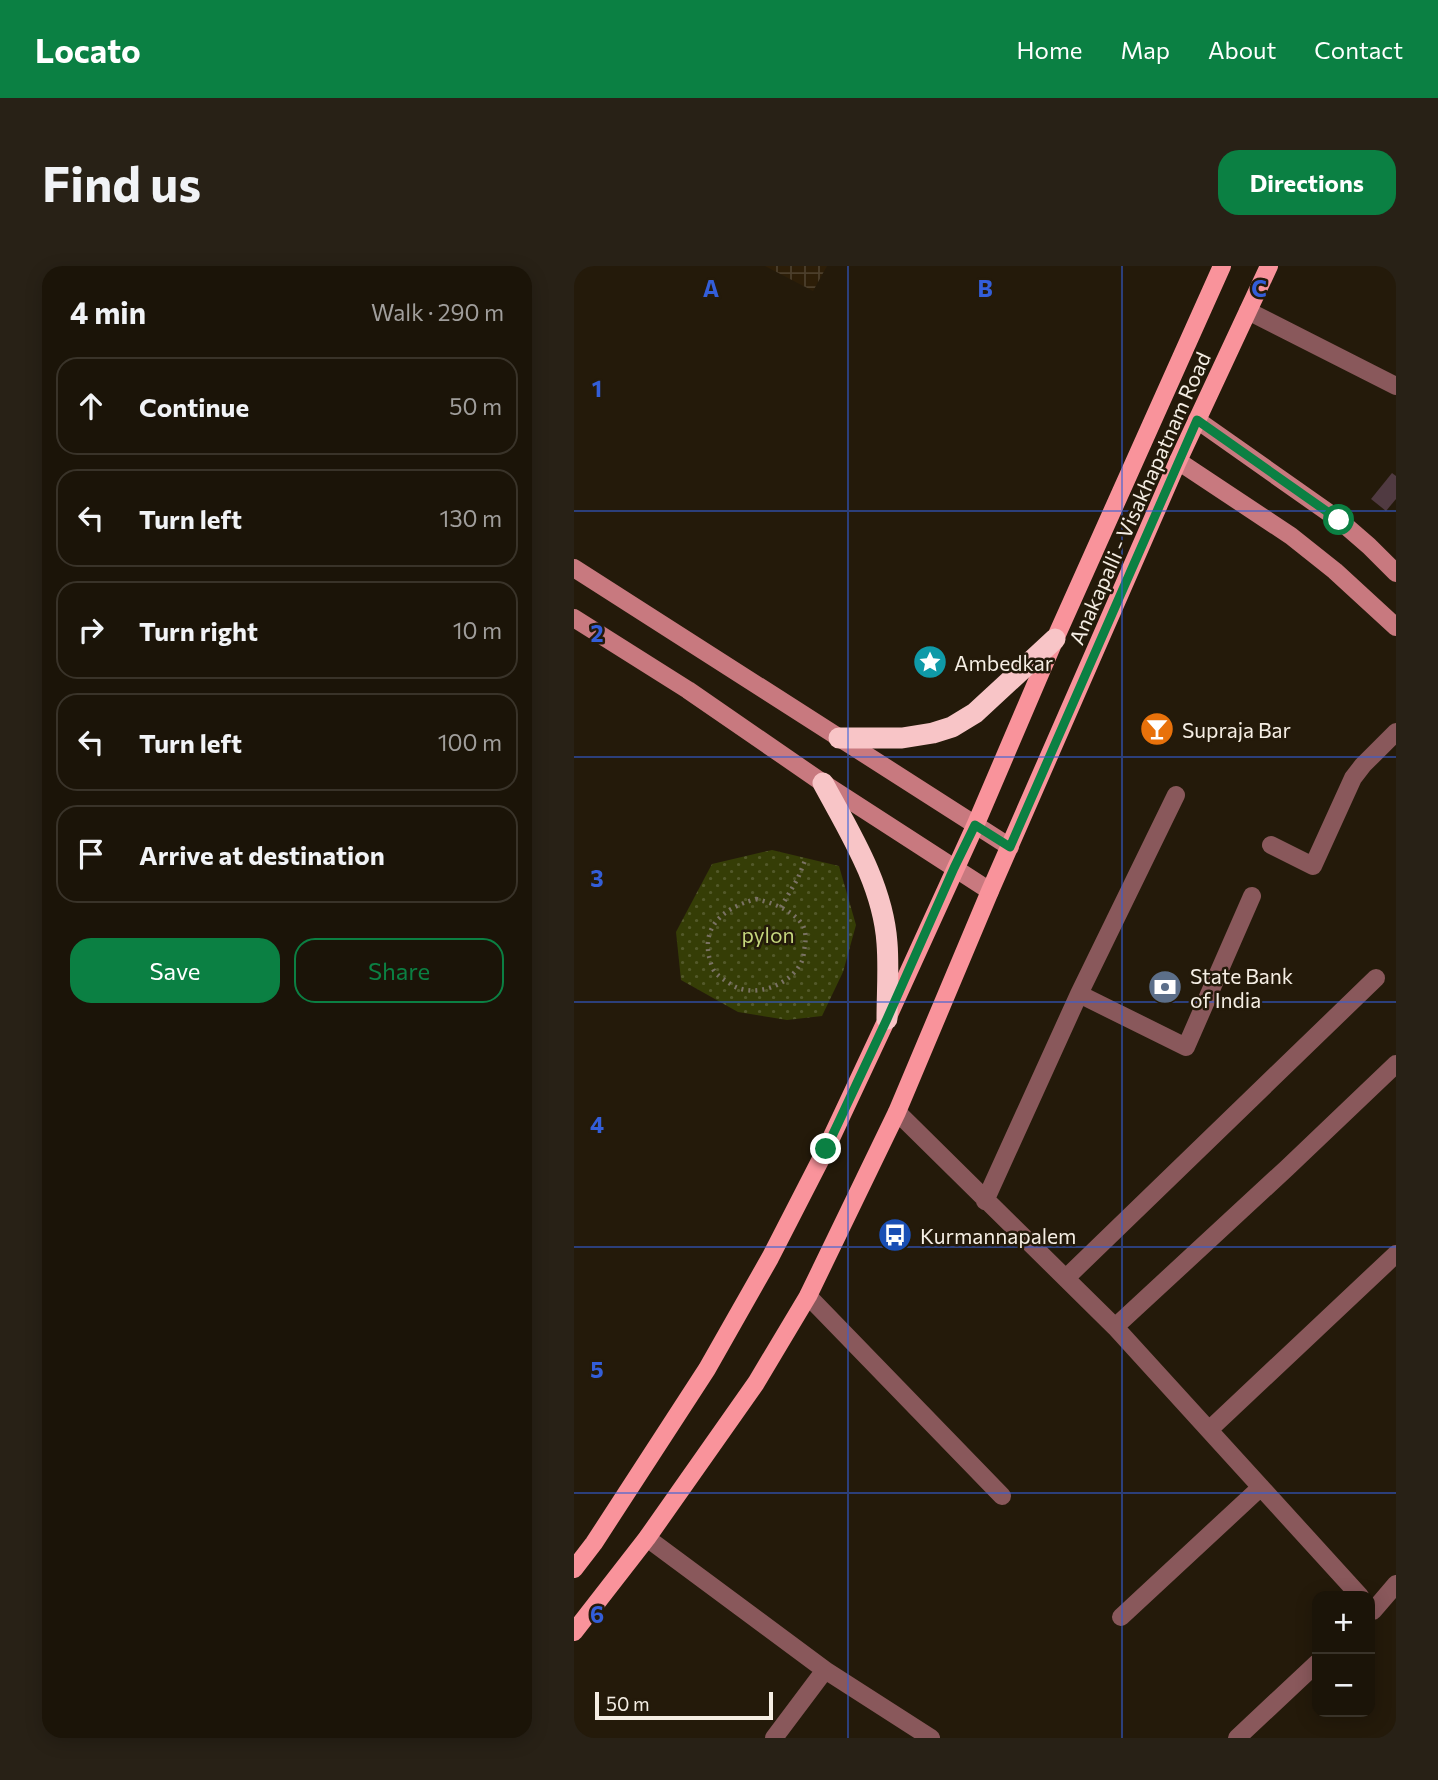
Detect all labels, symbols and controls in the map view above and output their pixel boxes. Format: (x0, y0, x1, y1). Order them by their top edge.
text: Locato (35, 29, 141, 70)
text: Home (1017, 35, 1083, 64)
text: Map (1121, 35, 1170, 64)
text: About (1208, 35, 1276, 64)
text: Contact (1314, 35, 1403, 64)
button: Directions (1218, 150, 1396, 215)
text: Find us (42, 152, 201, 212)
text: A (703, 274, 720, 302)
text: B (977, 274, 993, 302)
text: C (1251, 274, 1267, 302)
text: 4 min (70, 293, 146, 330)
text: Walk · 290 m (371, 298, 504, 326)
street label: Anakapalli - Visakhapatnam Road (1063, 348, 1215, 648)
text: 1 (592, 374, 602, 402)
icon: ahead (72, 387, 110, 425)
text: Continue (139, 391, 249, 422)
text: 50 m (449, 392, 502, 420)
icon: left (72, 499, 110, 537)
text: Turn left (139, 503, 242, 534)
text: 130 m (440, 504, 502, 532)
route start (1323, 504, 1354, 535)
icon: right (72, 611, 110, 649)
text: Turn right (139, 615, 258, 646)
text: 10 m (453, 616, 502, 644)
text: 2 (590, 619, 604, 647)
place icon: Ambedkar (911, 643, 949, 681)
place label: Ambedkar (954, 650, 1053, 675)
bar icon: Supraja Bar (1138, 710, 1176, 748)
place label: Supraja Bar (1182, 717, 1291, 742)
icon: left (72, 723, 110, 761)
text: Turn left (139, 727, 242, 758)
text: 100 m (438, 728, 502, 756)
icon: arrive (72, 835, 110, 873)
text: Arrive at destination (139, 839, 385, 870)
text: 3 (590, 864, 604, 892)
park label: pylon (742, 922, 794, 947)
button: Save (70, 938, 280, 1003)
button: Share (294, 938, 504, 1003)
place label: State Bank of India (1190, 963, 1293, 1012)
bank icon: State Bank of India (1146, 968, 1184, 1006)
text: 4 (590, 1110, 604, 1138)
route end (810, 1133, 841, 1164)
bus stop icon: Kurmannapalem (876, 1216, 914, 1254)
place label: Kurmannapalem (920, 1223, 1076, 1248)
text: 5 (590, 1355, 604, 1383)
map controls (1312, 1591, 1375, 1717)
button: + (1312, 1591, 1375, 1654)
text: 6 (590, 1600, 604, 1628)
button: − (1312, 1654, 1375, 1717)
scale bar (595, 1689, 774, 1721)
text: 50 m (606, 1692, 650, 1715)

